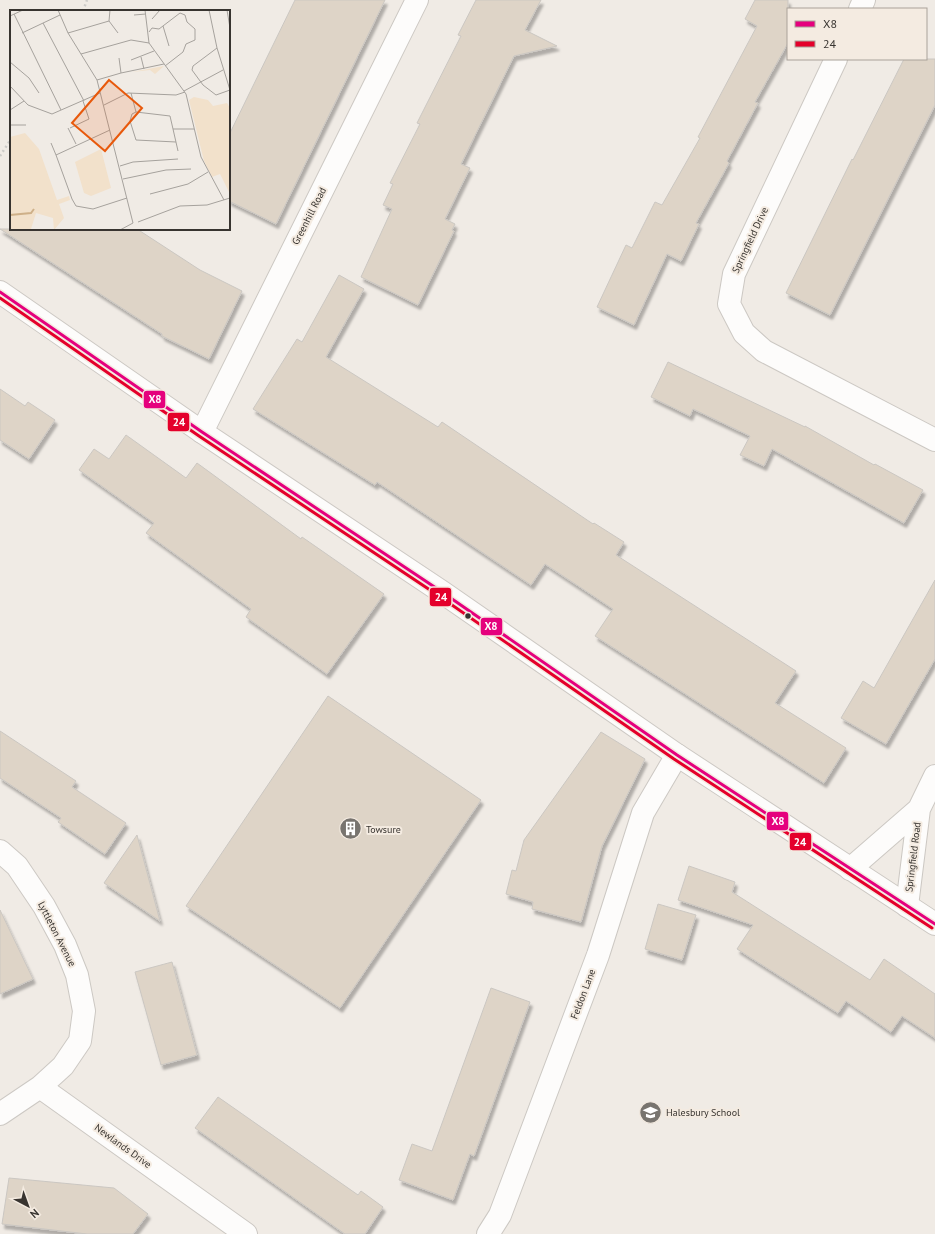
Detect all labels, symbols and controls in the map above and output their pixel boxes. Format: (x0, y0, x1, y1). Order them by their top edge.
legend (787, 8, 927, 60)
inset map (10, 10, 230, 230)
text: X8 (823, 16, 837, 31)
text: 24 (823, 36, 837, 51)
street label: Greenhill Road (289, 185, 329, 247)
street label: Springfield Drive (729, 205, 771, 275)
line badge: X8 (143, 390, 166, 409)
text: X8 (148, 392, 162, 406)
line badge: 24 (167, 412, 190, 432)
text: 24 (173, 415, 186, 429)
line badge: 24 (429, 587, 452, 607)
text: 24 (435, 590, 448, 604)
unlabelled marker (463, 611, 473, 621)
line badge: X8 (480, 617, 503, 636)
text: X8 (484, 619, 498, 633)
line badge: X8 (766, 811, 789, 831)
text: X8 (771, 814, 785, 828)
building icon: Towsure (337, 816, 363, 842)
street label: Springfield Road (902, 821, 924, 893)
place label: Towsure (366, 823, 401, 836)
line badge: 24 (789, 832, 812, 851)
text: 24 (794, 835, 807, 849)
street label: Lyttleton Avenue (35, 899, 79, 969)
street label: Feldon Lane (568, 967, 598, 1021)
school or university icon: Halesbury School (638, 1099, 664, 1125)
place label: Halesbury School (666, 1106, 740, 1119)
street label: Newlands Drive (92, 1121, 154, 1171)
north arrow (8, 1186, 48, 1226)
text: N (27, 1206, 42, 1221)

